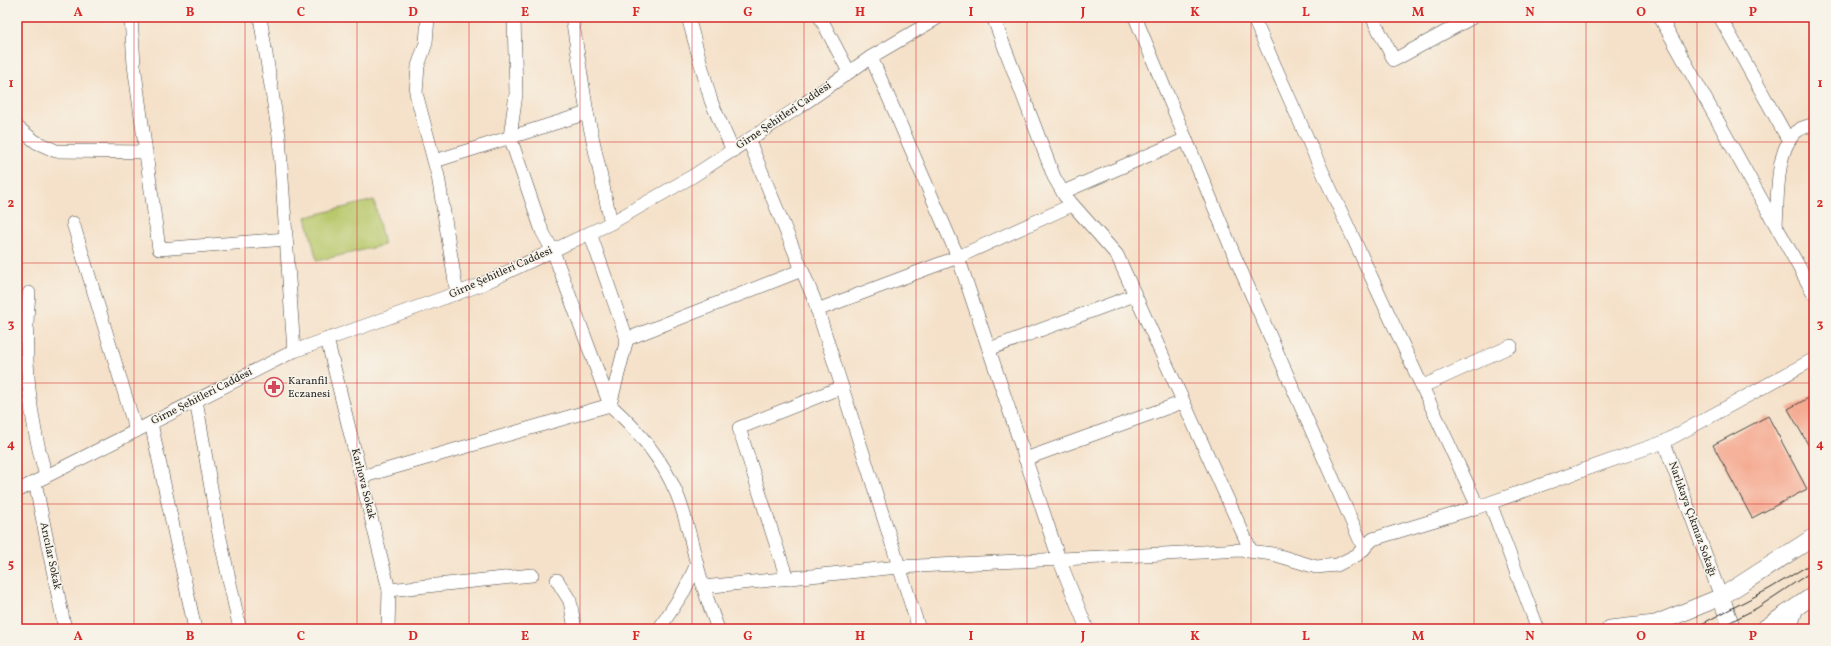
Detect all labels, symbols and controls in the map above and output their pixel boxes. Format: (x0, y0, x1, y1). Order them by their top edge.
text: A (73, 4, 83, 22)
text: B (186, 4, 195, 22)
text: C (297, 4, 305, 22)
text: D (408, 4, 418, 22)
text: E (521, 4, 529, 22)
text: F (632, 4, 640, 22)
text: G (743, 4, 753, 22)
text: H (855, 4, 865, 22)
text: I (969, 4, 974, 22)
text: J (1080, 4, 1086, 22)
text: K (1190, 4, 1200, 22)
text: L (1302, 4, 1310, 22)
text: M (1412, 4, 1425, 22)
text: N (1525, 4, 1535, 22)
text: O (1636, 4, 1646, 22)
text: P (1749, 4, 1757, 22)
text: 1 (8, 75, 14, 93)
text: 1 (1817, 75, 1823, 93)
street label: Girne Şehitleri Caddesi (733, 78, 835, 154)
text: 2 (8, 195, 15, 213)
text: 2 (1817, 195, 1824, 213)
street label: Girne Şehitleri Caddesi (447, 243, 555, 303)
text: 3 (8, 316, 15, 334)
text: 3 (1817, 316, 1824, 334)
street label: Girne Şehitleri Caddesi (149, 365, 255, 429)
place label: Karanfil Eczanesi (288, 374, 330, 402)
pharmacy icon: Karanfil Eczanesi (263, 376, 285, 398)
text: 4 (7, 436, 15, 454)
text: 4 (1816, 436, 1824, 454)
street label: Karlıova Sokak (347, 447, 379, 521)
street label: Narlıkaya Çıkmaz Sokağı (1664, 459, 1720, 579)
street label: Arıcılar Sokak (36, 521, 64, 591)
text: 5 (8, 556, 14, 574)
text: 5 (1817, 556, 1823, 574)
text: A (73, 628, 83, 646)
text: B (186, 628, 195, 646)
text: C (297, 628, 305, 646)
text: D (408, 628, 418, 646)
text: E (521, 628, 529, 646)
text: F (632, 628, 640, 646)
text: G (743, 628, 753, 646)
text: H (855, 628, 865, 646)
text: I (969, 628, 974, 646)
text: J (1080, 628, 1086, 646)
text: K (1190, 628, 1200, 646)
text: L (1302, 628, 1310, 646)
text: M (1412, 628, 1425, 646)
text: N (1525, 628, 1535, 646)
text: O (1636, 628, 1646, 646)
text: P (1749, 628, 1757, 646)

